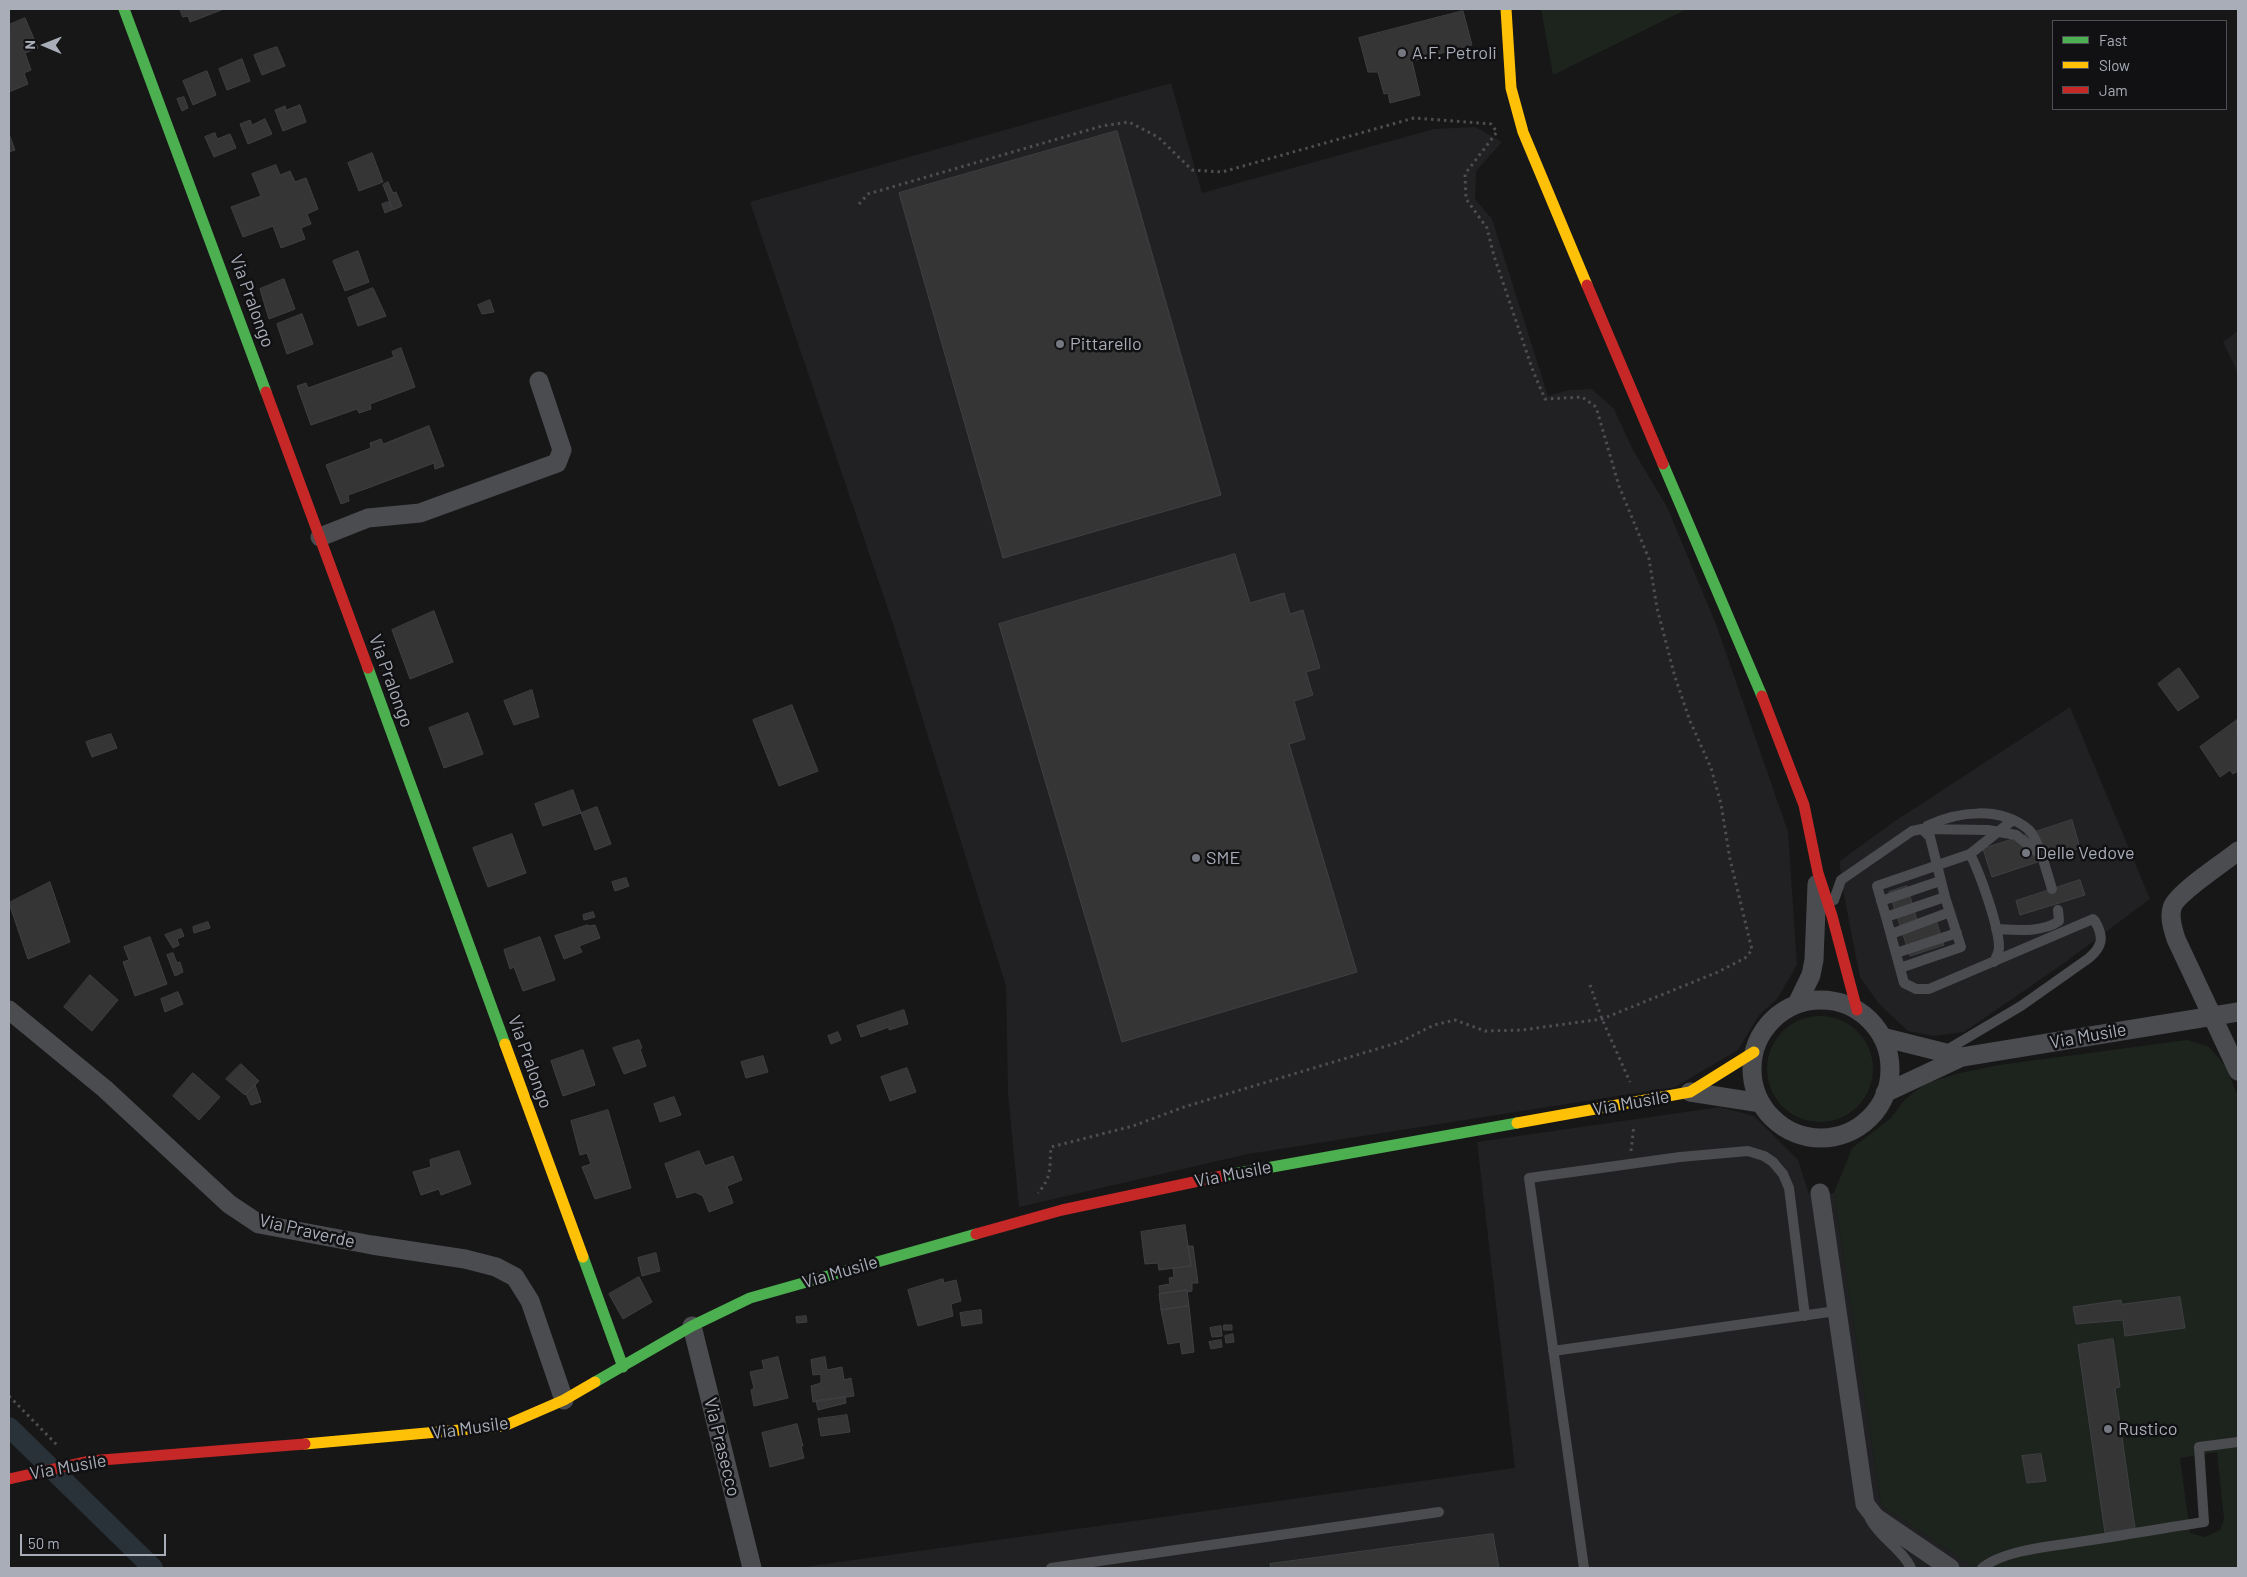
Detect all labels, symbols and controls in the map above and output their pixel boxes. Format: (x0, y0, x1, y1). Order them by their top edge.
north arrow (20, 20, 70, 70)
legend (2052, 20, 2227, 110)
text: Fast (2099, 31, 2127, 49)
text: N (21, 40, 38, 50)
place label: A.F. Petroli (1412, 42, 1497, 64)
marker: A.F. Petroli (1396, 47, 1408, 59)
text: Slow (2099, 56, 2130, 74)
text: Jam (2099, 81, 2128, 99)
street label: Via Pralongo (225, 252, 279, 350)
place label: Pittarello (1070, 333, 1142, 355)
marker: Pittarello (1054, 338, 1066, 350)
street label: Via Pralongo (364, 632, 418, 730)
place label: Delle Vedove (2036, 842, 2135, 864)
place label: SME (1206, 847, 1240, 869)
marker: Delle Vedove (2020, 847, 2032, 859)
marker: SME (1190, 852, 1202, 864)
street label: Via Pralongo (503, 1013, 557, 1111)
street label: Via Musile (2048, 1019, 2128, 1053)
street label: Via Musile (1591, 1086, 1671, 1120)
street label: Via Musile (1193, 1156, 1273, 1192)
street label: Via Praverde (257, 1209, 357, 1253)
street label: Via Musile (800, 1251, 880, 1293)
street label: Via Prasecco (699, 1395, 745, 1499)
street label: Via Musile (430, 1412, 510, 1444)
place label: Rustico (2118, 1418, 2178, 1440)
marker: Rustico (2102, 1423, 2114, 1435)
street label: Via Musile (28, 1450, 108, 1484)
scale bar (22, 1524, 169, 1556)
text: 50 m (28, 1534, 60, 1552)

